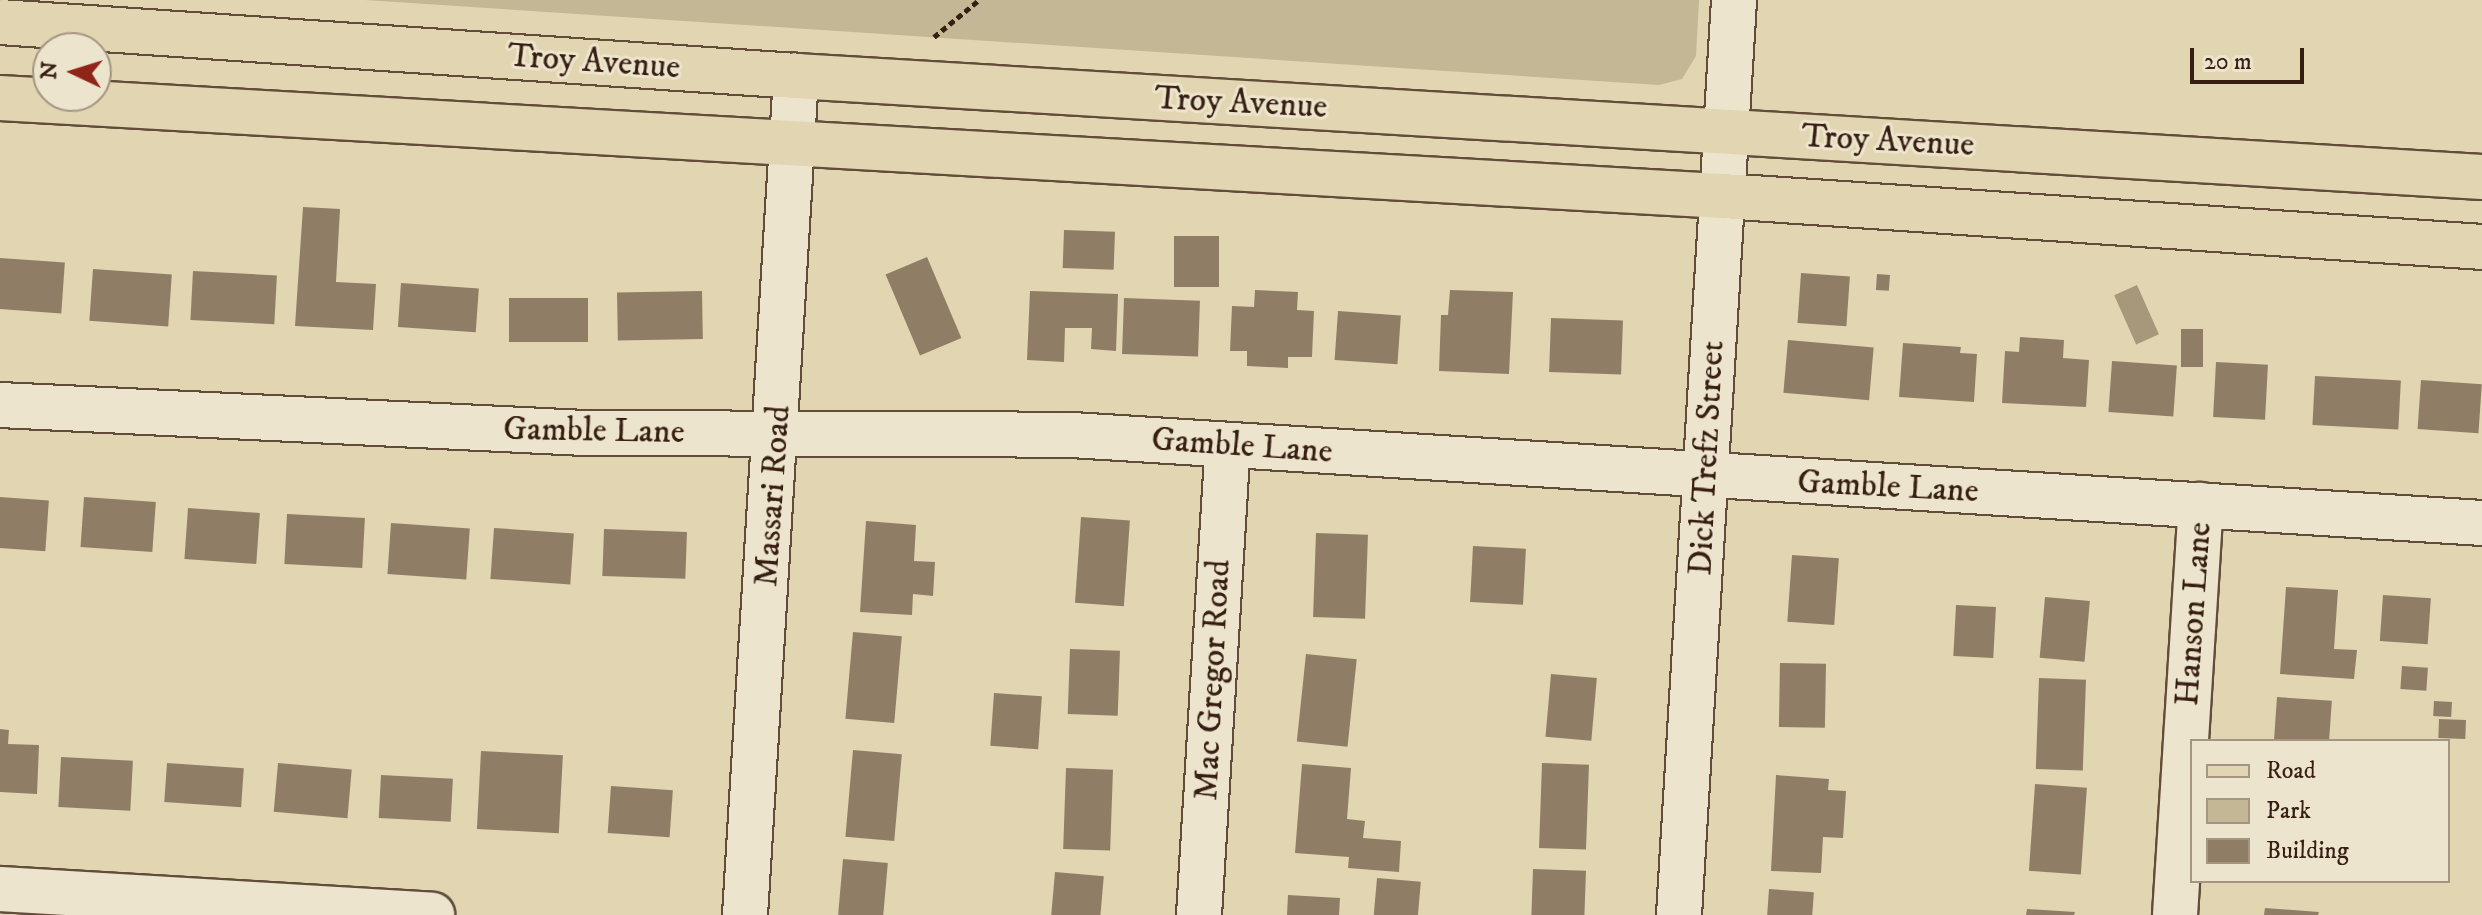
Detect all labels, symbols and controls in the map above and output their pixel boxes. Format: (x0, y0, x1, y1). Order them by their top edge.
north arrow (32, 32, 112, 112)
scale bar (2194, 32, 2308, 82)
street label: Troy Avenue (506, 36, 682, 88)
text: 20 m (2204, 47, 2252, 77)
text: N (35, 60, 64, 80)
street label: Troy Avenue (1154, 78, 1328, 128)
street label: Troy Avenue (1801, 116, 1975, 166)
street label: Dick Trefz Street (1680, 340, 1734, 576)
street label: Massari Road (746, 404, 800, 588)
street label: Gamble Lane (503, 409, 685, 453)
street label: Gamble Lane (1150, 419, 1334, 473)
street label: Gamble Lane (1796, 462, 1980, 512)
street label: Hanson Lane (2167, 521, 2221, 707)
street label: Mac Gregor Road (1186, 558, 1240, 802)
legend (2190, 739, 2450, 883)
text: Road (2266, 756, 2316, 786)
text: Park (2266, 796, 2311, 826)
text: Building (2266, 836, 2349, 866)

